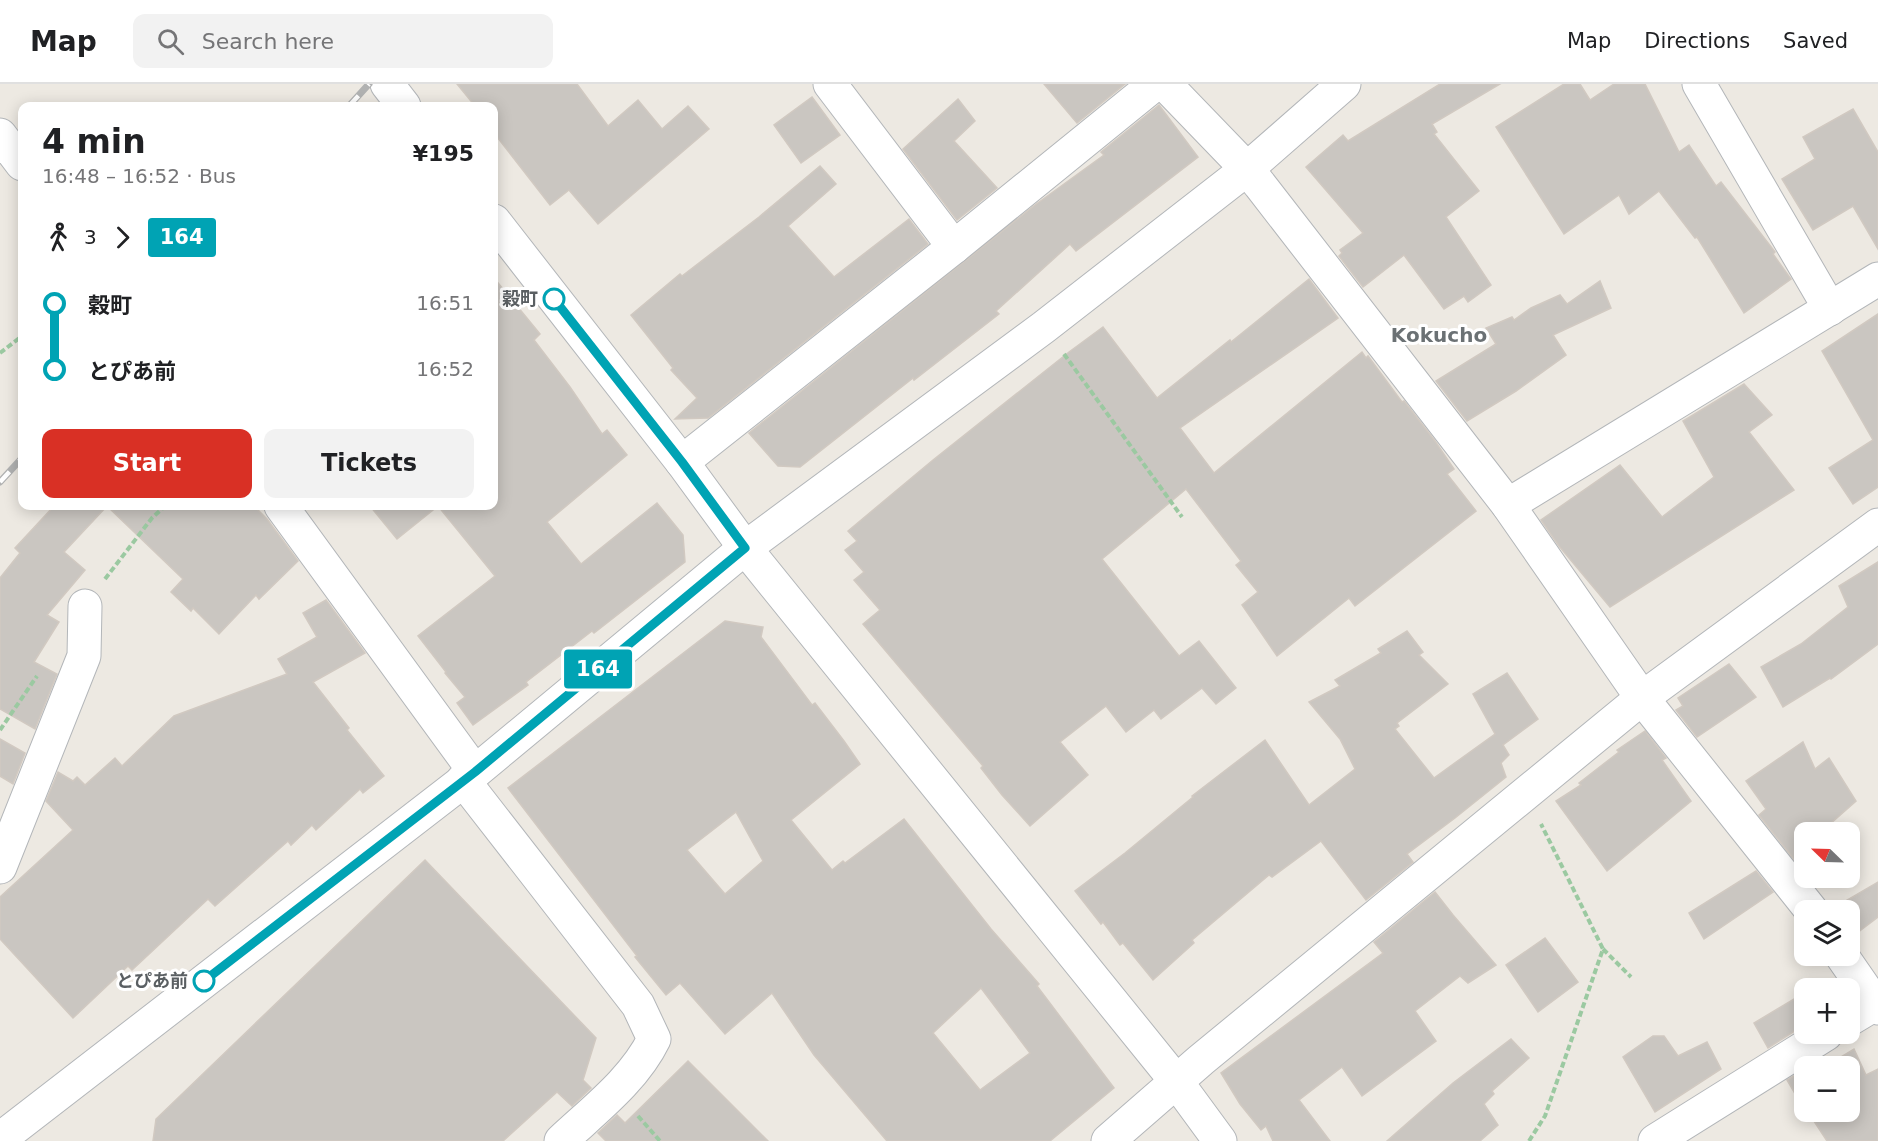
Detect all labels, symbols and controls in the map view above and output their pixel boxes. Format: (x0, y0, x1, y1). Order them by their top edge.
search box (133, 14, 553, 68)
text: Map (30, 25, 97, 58)
icon: search (154, 25, 187, 58)
text: Search here (202, 29, 334, 54)
text: Map (1567, 29, 1611, 53)
text: Directions (1644, 29, 1750, 53)
text: Saved (1783, 29, 1848, 53)
text: 4 min (42, 122, 146, 161)
text: ¥195 (413, 141, 474, 166)
text: 16:48 – 16:52 · Bus (42, 164, 236, 188)
icon: walk (42, 221, 75, 254)
icon: forward (106, 221, 139, 254)
text: 3 (84, 225, 97, 249)
text: 164 (160, 225, 204, 249)
place label: 穀町 (502, 288, 538, 309)
marker: 穀町 (543, 288, 565, 310)
text: 16:51 (416, 291, 474, 315)
text: 穀町 (88, 293, 132, 318)
district label: Kokucho (1391, 323, 1487, 347)
text: 16:52 (416, 357, 474, 381)
text: とぴあ前 (88, 359, 176, 384)
button: Start (42, 429, 252, 498)
button: Tickets (264, 429, 474, 498)
line badge: 164 (564, 650, 632, 688)
text: 164 (576, 657, 620, 681)
north arrow (1794, 822, 1860, 888)
map controls (1794, 822, 1860, 1122)
button: layers (1794, 900, 1860, 966)
place label: とぴあ前 (116, 970, 188, 991)
marker: とぴあ前 (193, 970, 215, 992)
button: + (1794, 978, 1860, 1044)
button: − (1794, 1056, 1860, 1122)

